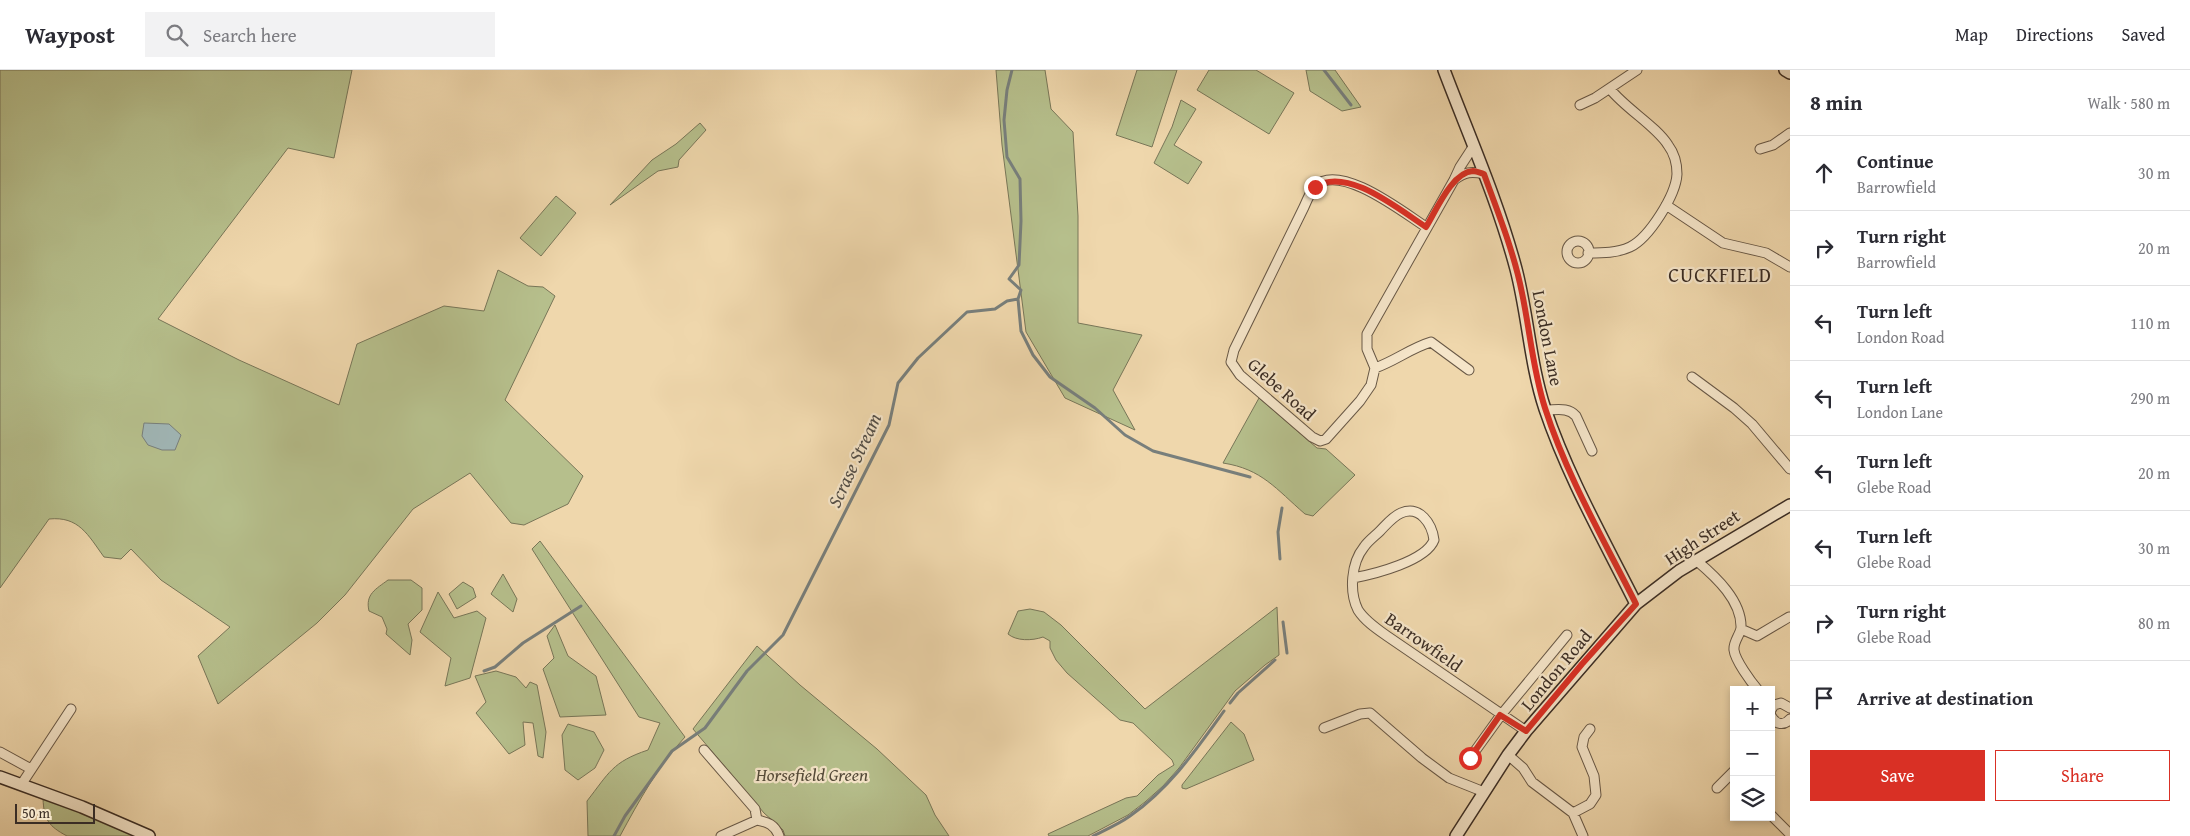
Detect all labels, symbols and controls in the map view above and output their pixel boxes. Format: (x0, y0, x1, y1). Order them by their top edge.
search box (145, 12, 495, 57)
text: Waypost (25, 17, 115, 52)
icon: search (163, 21, 191, 49)
text: Search here (203, 21, 297, 49)
text: Map (1955, 21, 1988, 48)
text: Directions (2016, 21, 2093, 48)
text: Saved (2121, 21, 2165, 48)
text: 8 min (1810, 87, 1862, 118)
text: Walk · 580 m (2087, 91, 2170, 115)
text: Continue (1857, 147, 1934, 175)
icon: ahead (1810, 159, 1838, 187)
text: 30 m (2138, 161, 2170, 185)
text: Barrowfield (1857, 175, 1936, 199)
route end (1304, 176, 1327, 199)
text: Turn right (1857, 222, 1946, 250)
icon: right (1810, 234, 1838, 262)
text: 20 m (2138, 236, 2170, 260)
text: Barrowfield (1857, 250, 1936, 274)
district label: CUCKFIELD (1668, 260, 1772, 289)
street label: London Lane (1526, 288, 1570, 388)
text: Turn left (1857, 297, 1932, 325)
icon: left (1810, 309, 1838, 337)
text: 110 m (2130, 311, 2170, 335)
text: London Road (1857, 325, 1945, 349)
street label: Glebe Road (1242, 351, 1322, 427)
text: Turn left (1857, 372, 1932, 400)
icon: left (1810, 384, 1838, 412)
text: 290 m (2130, 386, 2170, 410)
text: London Lane (1857, 400, 1943, 424)
water label: Scrase Stream (820, 408, 888, 512)
text: Turn left (1857, 447, 1932, 475)
icon: left (1810, 459, 1838, 487)
text: 20 m (2138, 461, 2170, 485)
text: Glebe Road (1857, 475, 1931, 499)
street label: High Street (1659, 502, 1746, 572)
text: Turn left (1857, 522, 1932, 550)
icon: left (1810, 534, 1838, 562)
text: 30 m (2138, 536, 2170, 560)
text: Glebe Road (1857, 550, 1931, 574)
text: Turn right (1857, 597, 1946, 625)
street label: Barrowfield (1380, 605, 1468, 679)
icon: right (1810, 609, 1838, 637)
text: 80 m (2138, 611, 2170, 635)
street label: London Road (1514, 623, 1598, 716)
text: Glebe Road (1857, 625, 1931, 649)
icon: arrive (1810, 684, 1838, 712)
text: Arrive at destination (1857, 684, 2033, 712)
map controls (1730, 686, 1775, 821)
button: + (1730, 686, 1775, 731)
button: − (1730, 731, 1775, 776)
route start (1459, 747, 1482, 770)
button: Save (1810, 750, 1985, 801)
button: Share (1995, 750, 2170, 801)
park label: Horsefield Green (755, 761, 868, 788)
button: layers (1730, 776, 1775, 821)
scale bar (15, 801, 95, 824)
text: 50 m (22, 803, 50, 823)

